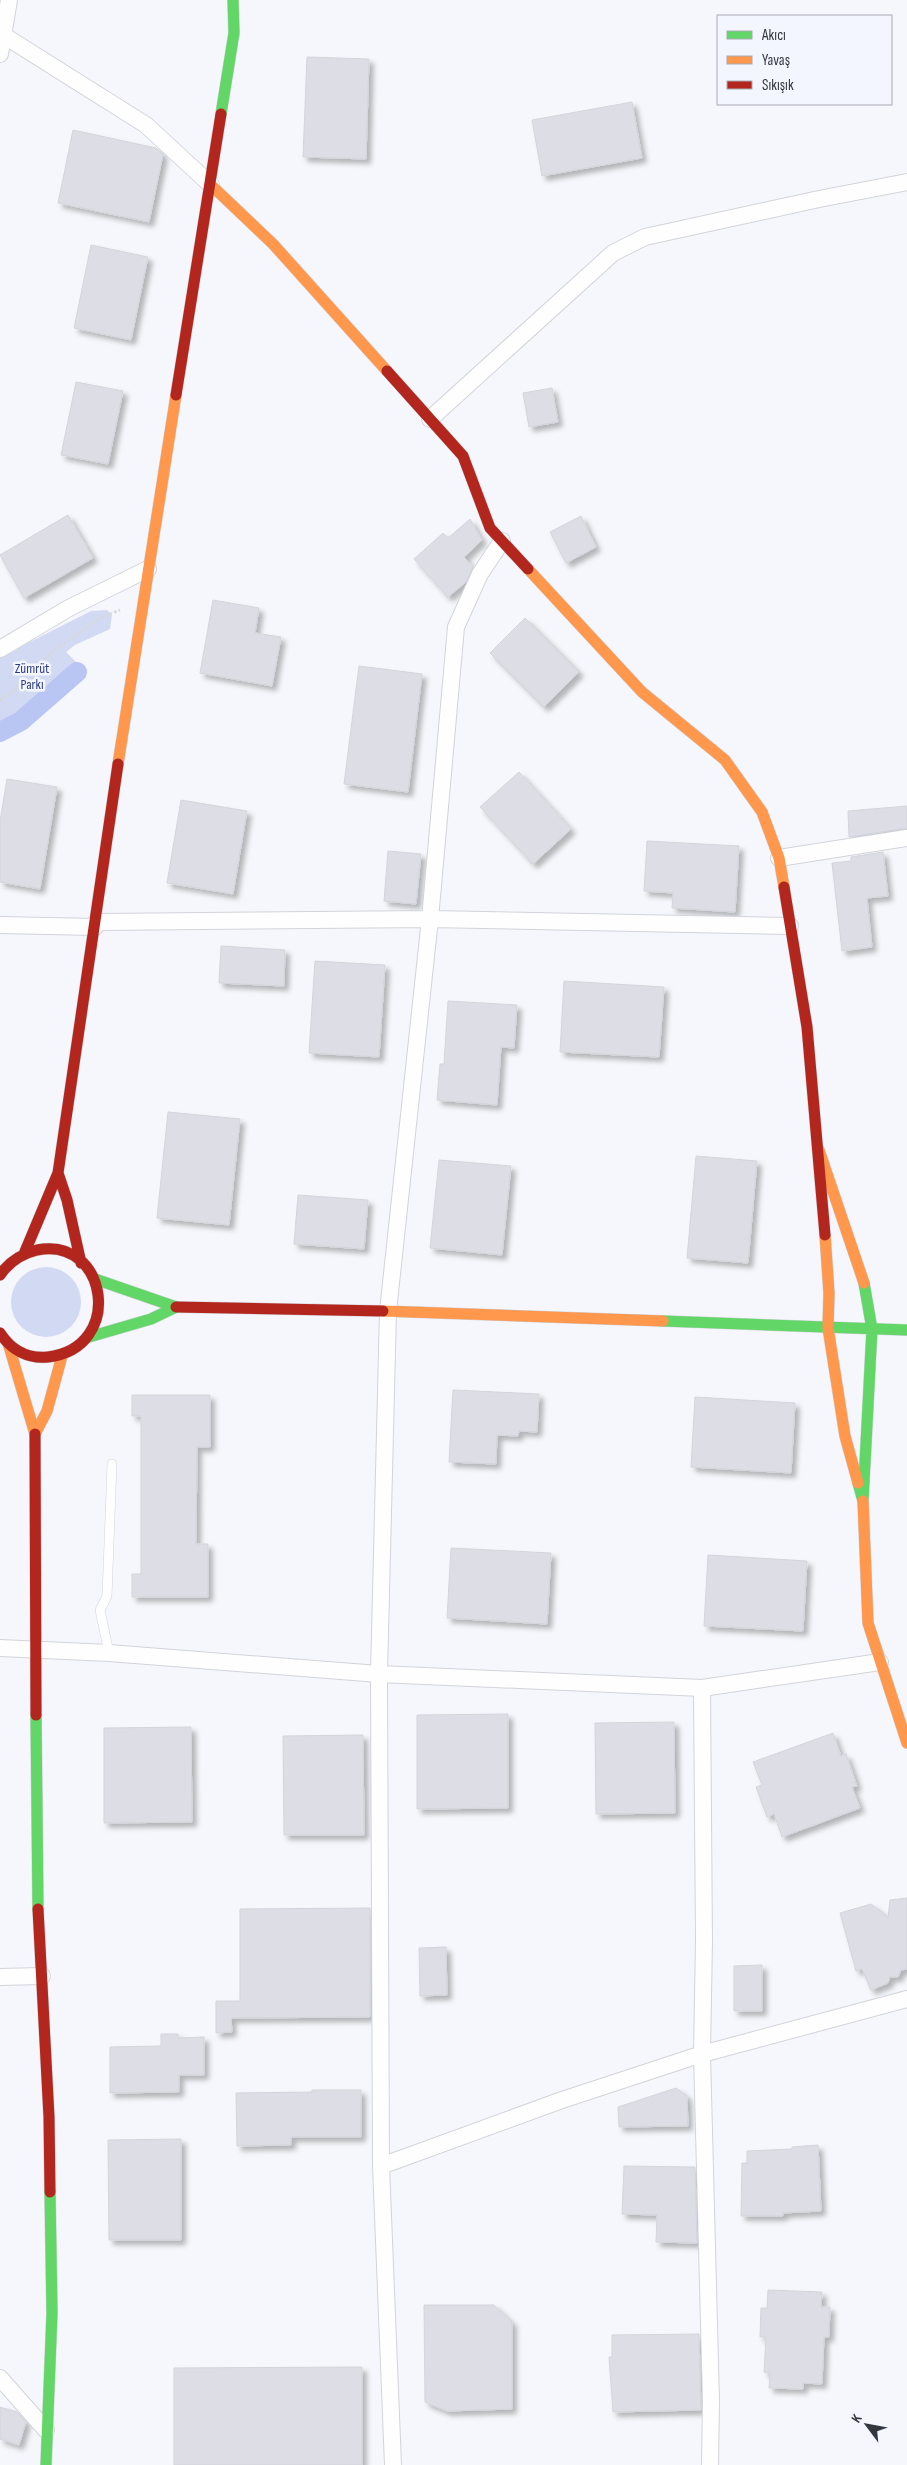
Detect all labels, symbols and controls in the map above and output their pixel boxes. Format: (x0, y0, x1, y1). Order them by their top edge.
legend (717, 15, 892, 105)
text: Akıcı (761, 26, 786, 45)
text: Yavaş (762, 51, 790, 70)
text: Sıkışık (762, 76, 794, 95)
park label: Zümrüt Parkı (15, 660, 49, 693)
north arrow (842, 2400, 892, 2450)
text: K (847, 2411, 865, 2426)

